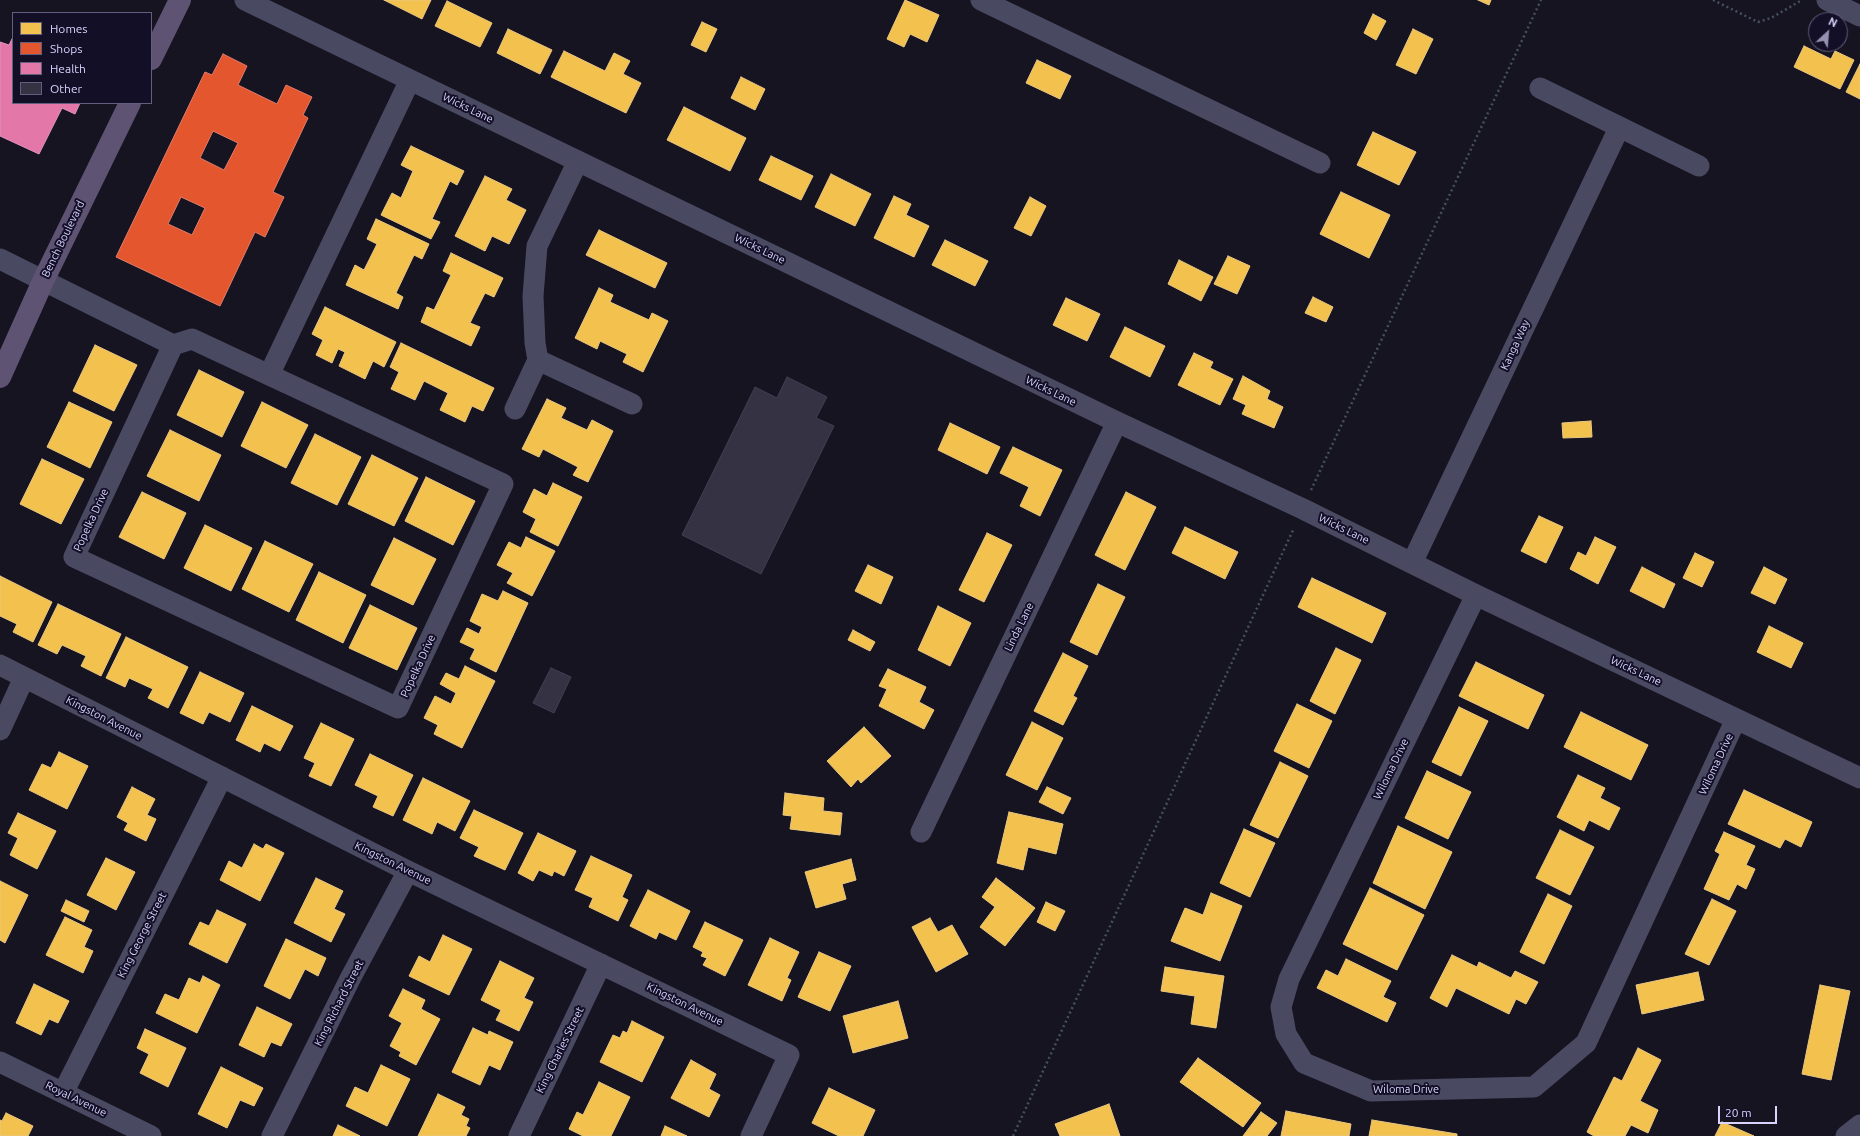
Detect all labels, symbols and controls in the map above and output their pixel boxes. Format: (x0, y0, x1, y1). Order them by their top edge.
legend (12, 12, 152, 104)
north arrow (1808, 12, 1848, 52)
text: N (1826, 15, 1839, 29)
text: Homes (50, 22, 88, 35)
text: Shops (50, 42, 82, 55)
text: Health (50, 62, 86, 75)
text: Other (50, 82, 82, 95)
street label: Wicks Lane (441, 90, 495, 126)
street label: Bench Boulevard (39, 199, 87, 279)
street label: Wicks Lane (733, 231, 787, 267)
street label: Kanga Way (1498, 318, 1532, 372)
street label: Wicks Lane (1024, 373, 1078, 409)
street label: Popelka Drive (71, 486, 111, 554)
street label: Wicks Lane (1317, 511, 1371, 547)
street label: Linda Lane (1001, 600, 1037, 654)
street label: Popelka Drive (398, 632, 438, 700)
street label: Wicks Lane (1608, 653, 1664, 689)
street label: Kingston Avenue (64, 693, 144, 743)
street label: Wiloma Drive (1696, 731, 1736, 797)
street label: Wiloma Drive (1371, 736, 1411, 802)
street label: Kingston Avenue (353, 839, 433, 887)
street label: King George Street (115, 890, 169, 980)
street label: King Richard Street (312, 958, 366, 1048)
street label: Kingston Avenue (645, 980, 725, 1028)
street label: King Charles Street (533, 1005, 587, 1095)
street label: Royal Avenue (43, 1078, 109, 1120)
street label: Wiloma Drive (1373, 1082, 1439, 1096)
scale bar (1720, 1098, 1779, 1124)
text: 20 m (1725, 1106, 1752, 1119)

